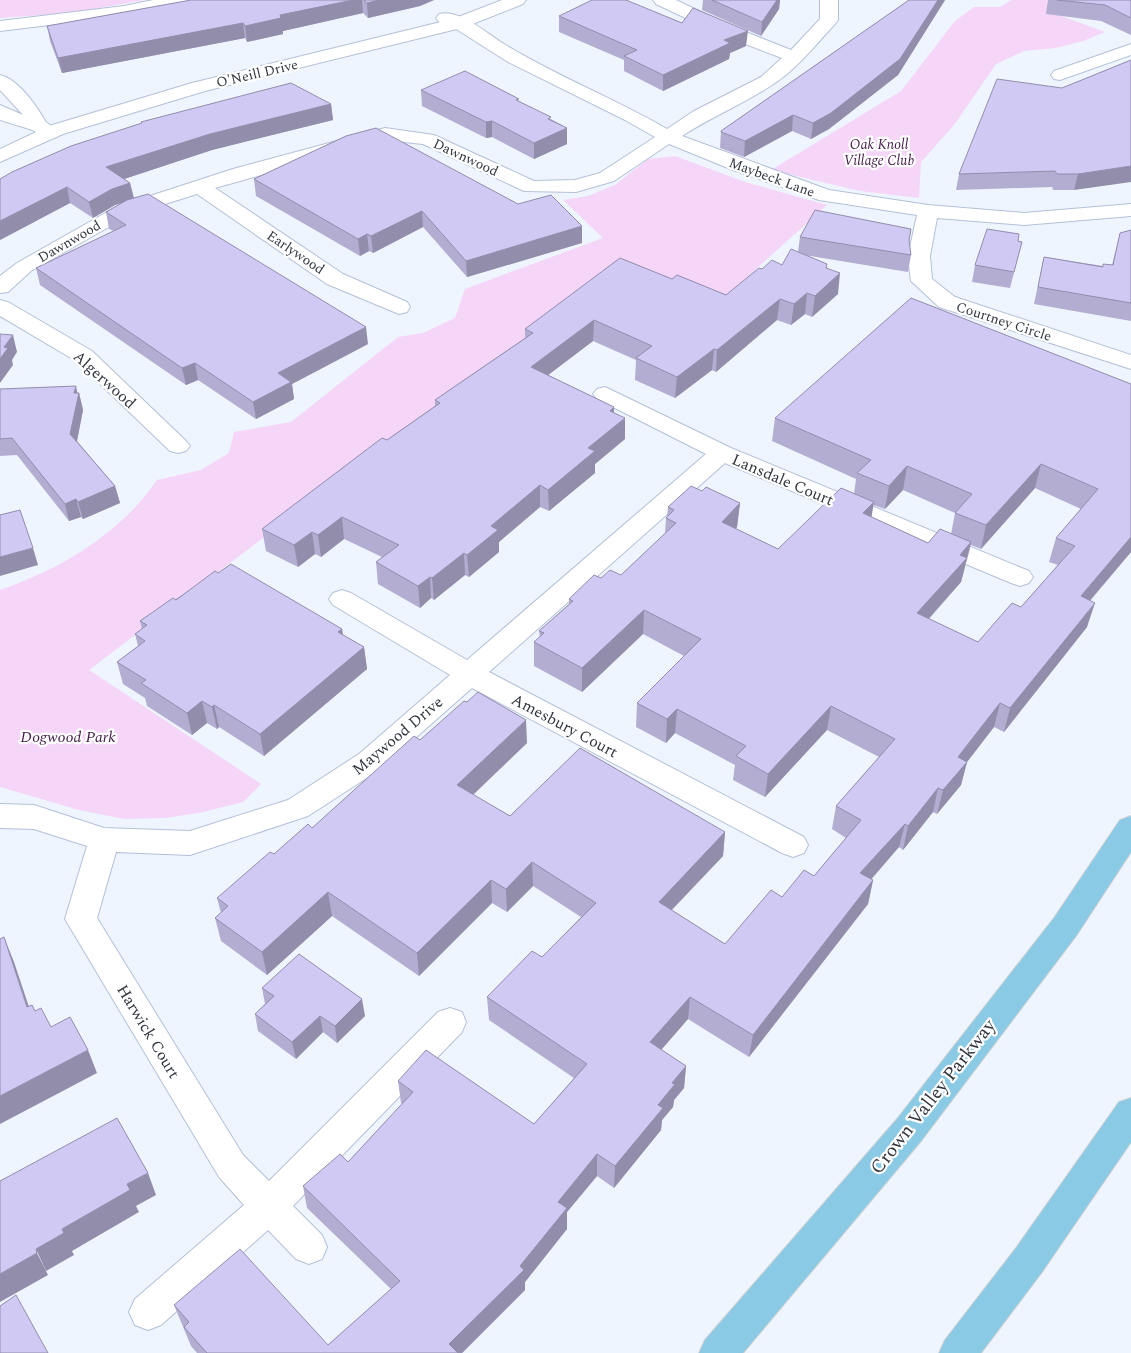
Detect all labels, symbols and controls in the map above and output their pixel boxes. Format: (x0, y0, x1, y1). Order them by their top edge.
street label: O'Neill Drive (214, 54, 300, 93)
street label: Dawnwood (430, 133, 502, 182)
park label: Oak Knoll Village Club (844, 134, 914, 171)
street label: Maybeck Lane (726, 152, 818, 203)
street label: Dawnwood (34, 215, 105, 268)
street label: Earlywood (262, 225, 329, 280)
street label: Courtney Circle (953, 296, 1054, 347)
street label: Algerwood (67, 345, 141, 415)
street label: Lansdale Court (728, 448, 838, 512)
street label: Amesbury Court (507, 688, 622, 764)
street label: Maywood Drive (347, 690, 448, 781)
park label: Dogwood Park (20, 725, 116, 749)
street label: Harwick Court (111, 980, 186, 1083)
street label: Crown Valley Parkway (863, 1012, 1004, 1181)

